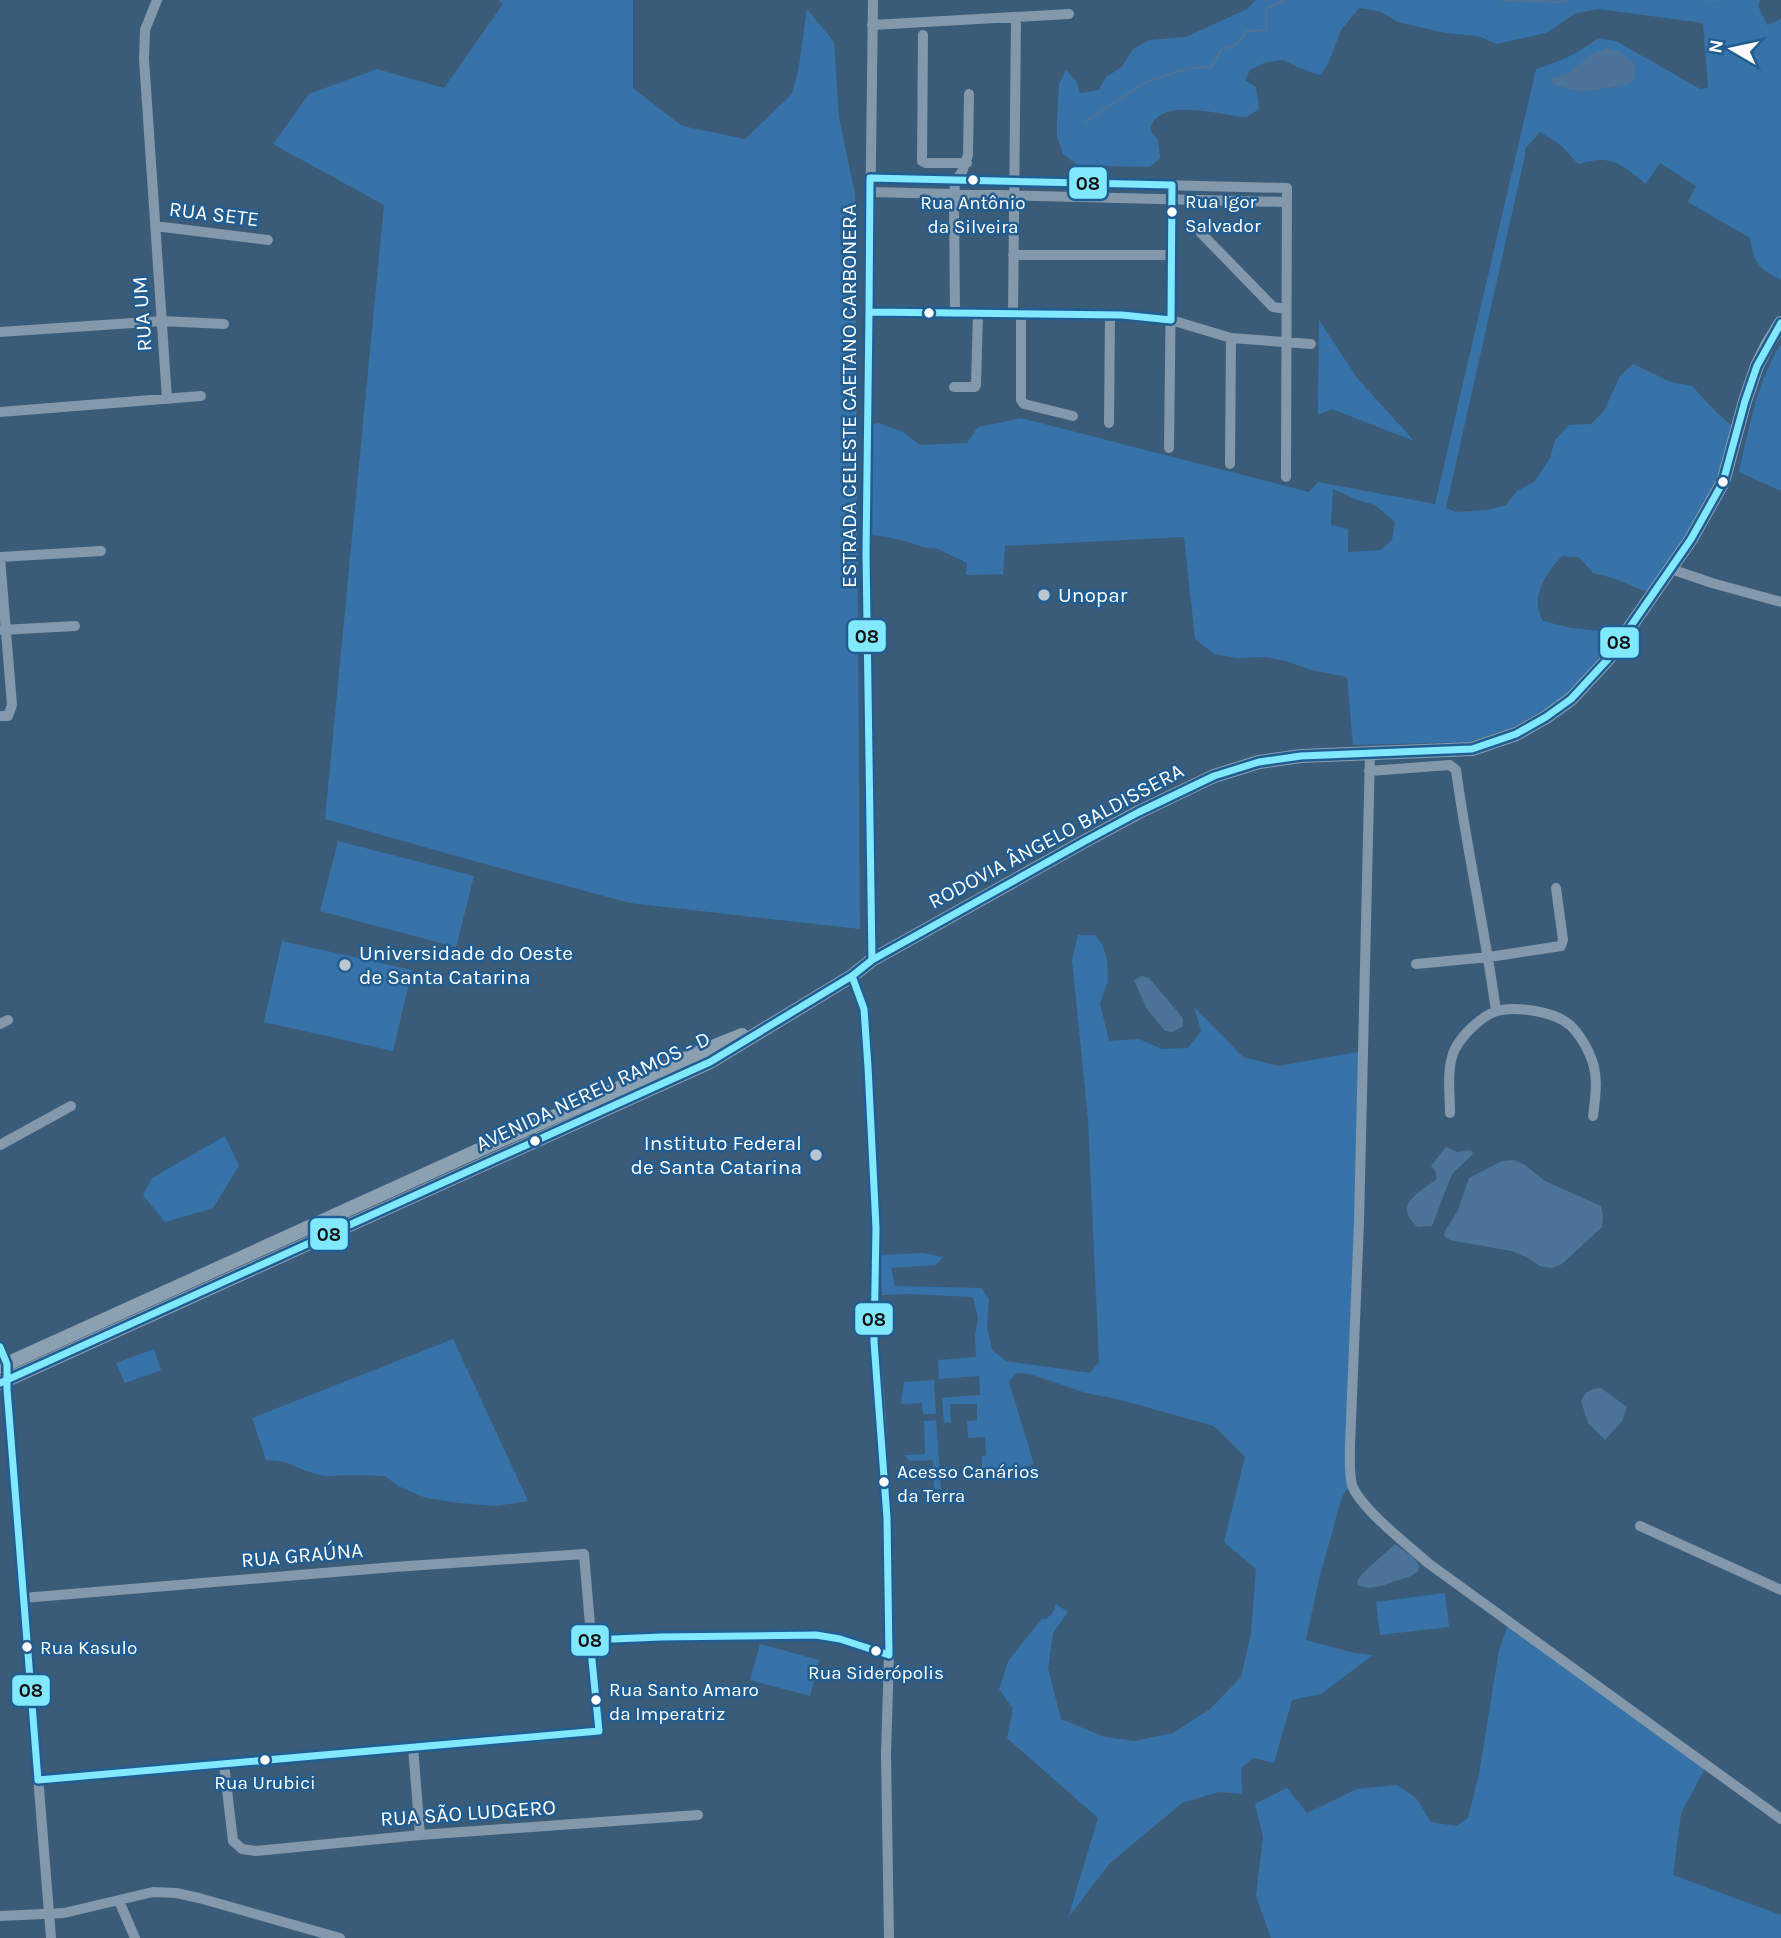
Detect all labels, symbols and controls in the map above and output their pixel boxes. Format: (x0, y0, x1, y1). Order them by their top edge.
north arrow (1697, 14, 1767, 84)
text: N (1704, 38, 1728, 55)
line badge: 08 (1068, 166, 1108, 200)
marker: Rua Antônio da Silveira (966, 173, 980, 187)
text: 08 (1076, 173, 1100, 195)
place label: Rua Igor Salvador (1185, 191, 1261, 237)
place label: Rua Antônio da Silveira (920, 192, 1026, 238)
street label: RUA SETE (168, 197, 260, 231)
street label: ESTRADA CELESTE CAETANO CARBONERA (837, 204, 861, 588)
marker: Rua Igor Salvador (1165, 205, 1179, 219)
street label: RUA UM (127, 276, 157, 352)
unlabelled marker (922, 306, 936, 320)
unlabelled marker (1716, 475, 1730, 489)
place label: Unopar (1058, 583, 1128, 607)
marker: Unopar (1036, 587, 1052, 603)
line badge: 08 (847, 619, 887, 653)
text: 08 (855, 626, 879, 648)
line badge: 08 (1599, 626, 1640, 659)
text: 08 (1607, 632, 1631, 654)
street label: RODOVIA ÂNGELO BALDISSERA (924, 758, 1188, 914)
place label: Universidade do Oeste de Santa Catarina (359, 941, 573, 989)
marker: Universidade do Oeste de Santa Catarina (337, 957, 353, 973)
street label: AVENIDA NEREU RAMOS - D (472, 1026, 714, 1156)
place label: Instituto Federal de Santa Catarina (630, 1131, 802, 1179)
unlabelled marker (528, 1134, 542, 1148)
marker: Instituto Federal de Santa Catarina (808, 1147, 824, 1163)
line badge: 08 (309, 1217, 349, 1251)
text: 08 (317, 1224, 341, 1246)
line badge: 08 (854, 1302, 894, 1336)
text: 08 (862, 1309, 886, 1331)
place label: Acesso Canários da Terra (897, 1461, 1039, 1507)
marker: Acesso Canários da Terra (877, 1475, 891, 1489)
street label: RUA GRAÚNA (240, 1538, 364, 1572)
line badge: 08 (570, 1624, 610, 1657)
text: 08 (578, 1630, 602, 1652)
place label: Rua Kasulo (40, 1637, 137, 1659)
marker: Rua Kasulo (20, 1640, 34, 1654)
marker: Rua Siderópolis (869, 1644, 883, 1658)
place label: Rua Siderópolis (808, 1662, 944, 1684)
line badge: 08 (11, 1674, 51, 1707)
place label: Rua Santo Amaro da Imperatriz (609, 1679, 759, 1725)
text: 08 (19, 1680, 43, 1702)
marker: Rua Santo Amaro da Imperatriz (589, 1693, 603, 1707)
marker: Rua Urubici (258, 1753, 272, 1767)
place label: Rua Urubici (214, 1772, 316, 1794)
street label: RUA SÃO LUDGERO (379, 1795, 557, 1831)

